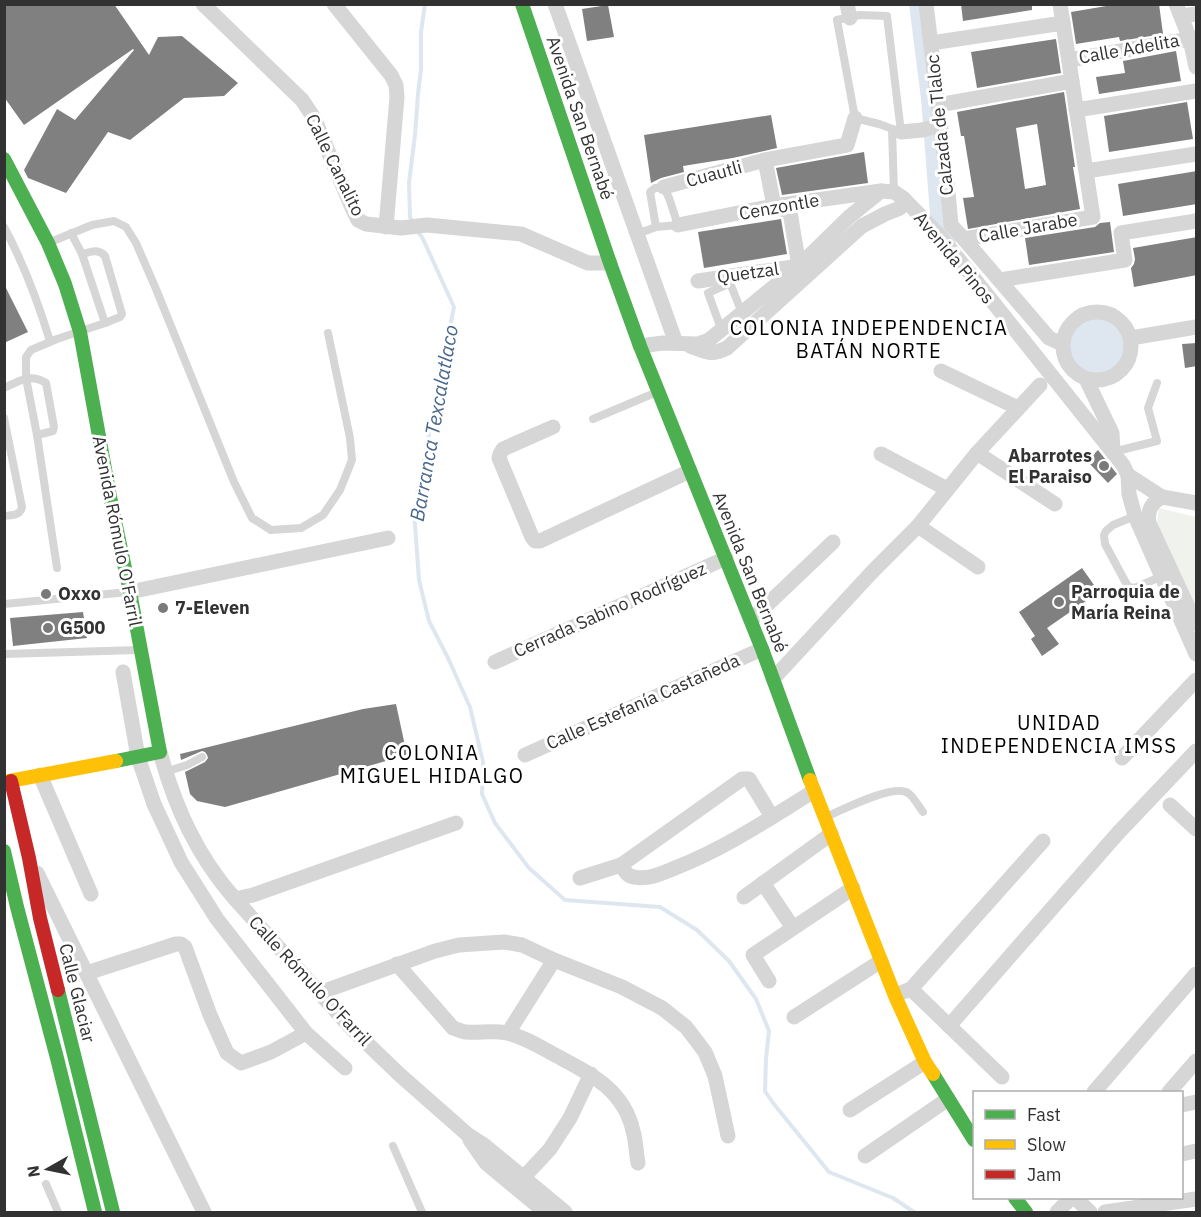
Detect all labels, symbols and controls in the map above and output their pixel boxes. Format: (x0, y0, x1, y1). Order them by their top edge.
street label: Calle Adelita (1077, 28, 1181, 69)
street label: Avenida San Bernabé (542, 33, 619, 203)
street label: Calzada de Tlaloc (921, 54, 958, 197)
street label: Calle Canalito (301, 110, 370, 220)
street label: Cuautli (683, 155, 744, 192)
street label: Cenzontle (737, 188, 821, 225)
street label: Avenida Pinos (909, 207, 1000, 308)
street label: Calle Jarabe (977, 207, 1079, 248)
street label: Quetzal (716, 257, 780, 288)
district label: COLONIA INDEPENDENCIA BATÁN NORTE (730, 314, 1008, 364)
water label: Barranca Texcalatlaco (403, 322, 464, 523)
street label: Avenida Rómulo O'Farril (88, 434, 147, 628)
place label: Abarrotes El Paraiso (1008, 444, 1092, 488)
marker: Abarrotes El Paraiso (1097, 459, 1111, 473)
street label: Avenida San Bernabé (708, 488, 793, 656)
street label: Cerrada Sabino Rodríguez (510, 557, 710, 662)
place label: Parroquia de María Reina (1071, 580, 1180, 624)
place label: Oxxo (58, 582, 101, 605)
marker: Oxxo (39, 587, 53, 601)
marker: Parroquia de María Reina (1052, 595, 1066, 609)
place label: 7-Eleven (175, 596, 250, 619)
marker: 7-Eleven (156, 601, 170, 615)
place label: G500 (60, 616, 106, 639)
marker: G500 (41, 621, 55, 635)
street label: Calle Estefanía Castañeda (542, 648, 743, 755)
district label: UNIDAD INDEPENDENCIA IMSS (941, 709, 1177, 759)
district label: COLONIA MIGUEL HIDALGO (340, 739, 524, 789)
street label: Calle Rómulo O'Farril (244, 911, 377, 1051)
street label: Calle Glaciar (54, 941, 101, 1045)
legend (973, 1091, 1183, 1199)
text: Fast (1027, 1103, 1061, 1126)
text: Slow (1027, 1133, 1066, 1156)
north arrow (18, 1139, 78, 1199)
text: Jam (1027, 1163, 1062, 1186)
text: N (22, 1164, 44, 1179)

